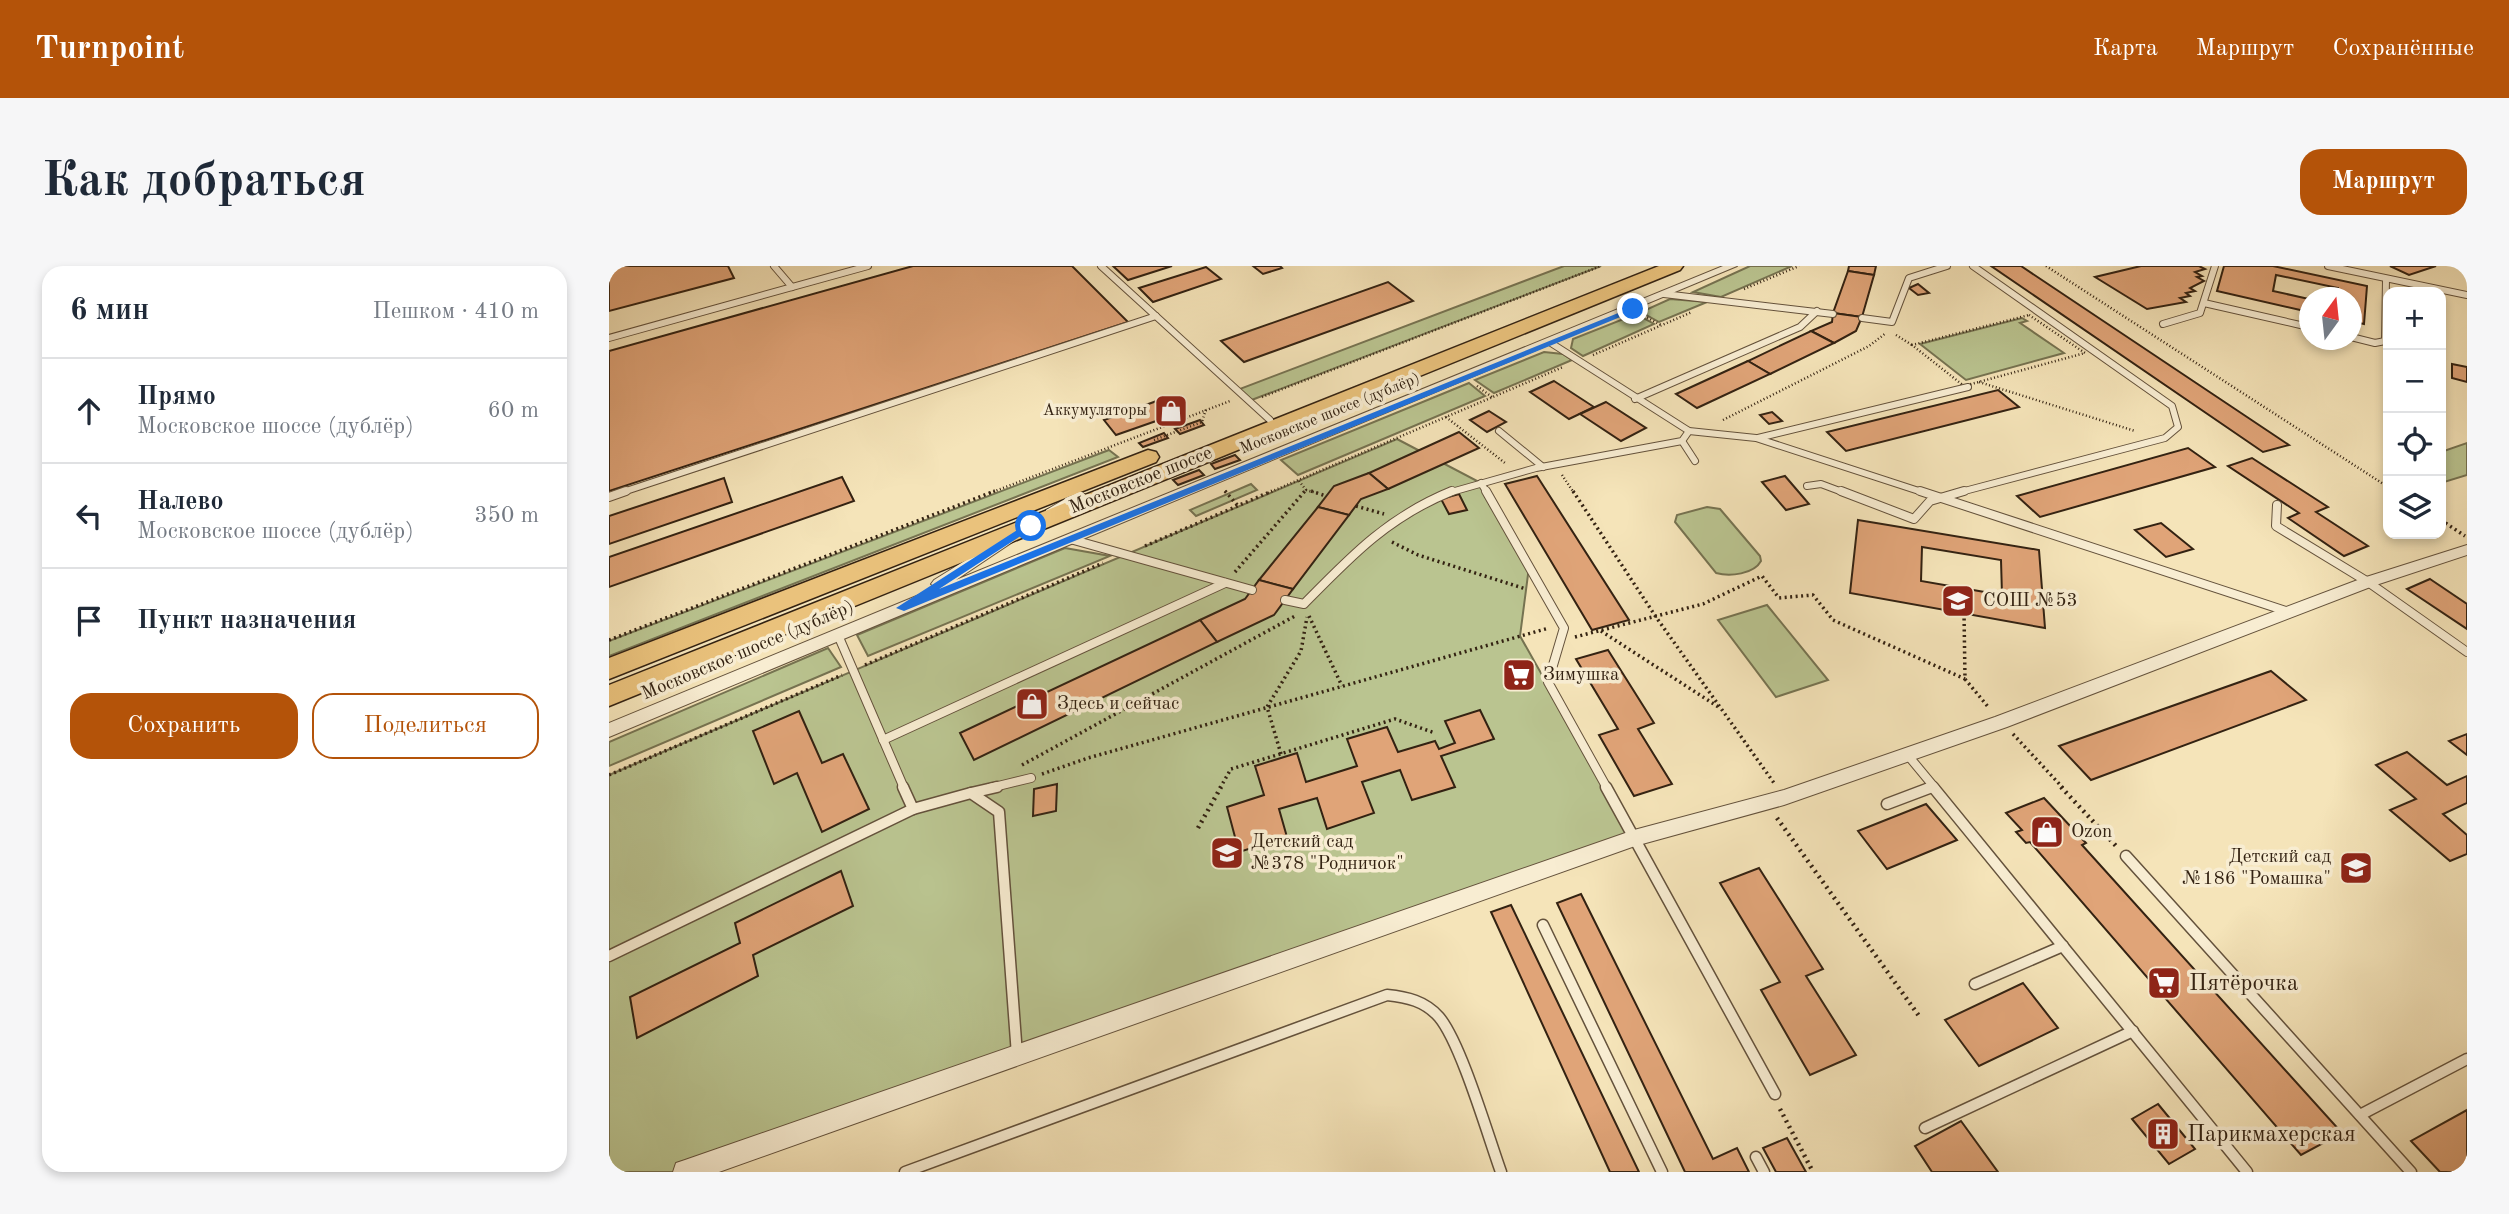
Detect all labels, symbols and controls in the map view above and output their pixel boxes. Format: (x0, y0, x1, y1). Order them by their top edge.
text: Turnpoint (35, 33, 184, 66)
text: Карта (2093, 37, 2158, 61)
text: Маршрут (2196, 37, 2294, 61)
text: Сохранённые (2332, 37, 2474, 61)
button: Маршрут (2300, 149, 2467, 215)
text: Как добраться (42, 158, 366, 207)
north arrow (2299, 287, 2362, 350)
map controls (2383, 287, 2446, 539)
button: + (2383, 287, 2446, 350)
route end (1617, 293, 1648, 324)
text: 6 мин (70, 296, 149, 326)
text: Пешком · 410 m (373, 300, 539, 323)
button: − (2383, 350, 2446, 413)
street label: Московское шоссе (дублёр) (1237, 370, 1422, 457)
text: Прямо (137, 384, 216, 410)
icon: ahead (70, 392, 108, 430)
shop icon: Аккумуляторы (1152, 392, 1190, 430)
text: 60 m (488, 399, 539, 422)
place label: Аккумуляторы (1043, 403, 1147, 419)
button: locate (2383, 413, 2446, 476)
text: Московское шоссе (дублёр) (137, 415, 414, 438)
street label: Московское шоссе (1067, 444, 1215, 518)
button: layers (2383, 476, 2446, 539)
text: Налево (137, 489, 224, 515)
icon: left (70, 497, 108, 535)
text: 350 m (474, 504, 539, 527)
route start (1015, 510, 1046, 541)
text: Московское шоссе (дублёр) (137, 520, 414, 543)
school or university icon: СОШ №53 (1939, 582, 1977, 620)
place label: СОШ №53 (1983, 592, 2078, 611)
street label: Московское шоссе (дублёр) (639, 597, 857, 704)
icon: arrive (70, 602, 108, 640)
text: Пункт назначения (137, 608, 356, 634)
supermarket icon: Зимушка (1500, 656, 1538, 694)
place label: Зимушка (1543, 666, 1620, 685)
shop icon: Здесь и сейчас (1013, 685, 1051, 723)
button: Сохранить (70, 693, 298, 759)
button: Поделиться (312, 693, 539, 759)
place label: Здесь и сейчас (1057, 695, 1179, 714)
shop icon: Ozon (2028, 813, 2066, 851)
place label: Ozon (2071, 823, 2112, 842)
place label: Детский сад №378 "Родничок" (1251, 833, 1404, 874)
school or university icon: Детский сад №378 "Родничок" (1208, 834, 1246, 872)
place label: Детский сад №186 "Ромашка" (2182, 848, 2332, 889)
school or university icon: Детский сад №186 "Ромашка" (2337, 849, 2375, 887)
supermarket icon: Пятёрочка (2145, 964, 2183, 1002)
place label: Пятёрочка (2189, 972, 2298, 995)
building icon: Парикмахерская (2144, 1115, 2182, 1153)
place label: Парикмахерская (2187, 1123, 2356, 1146)

